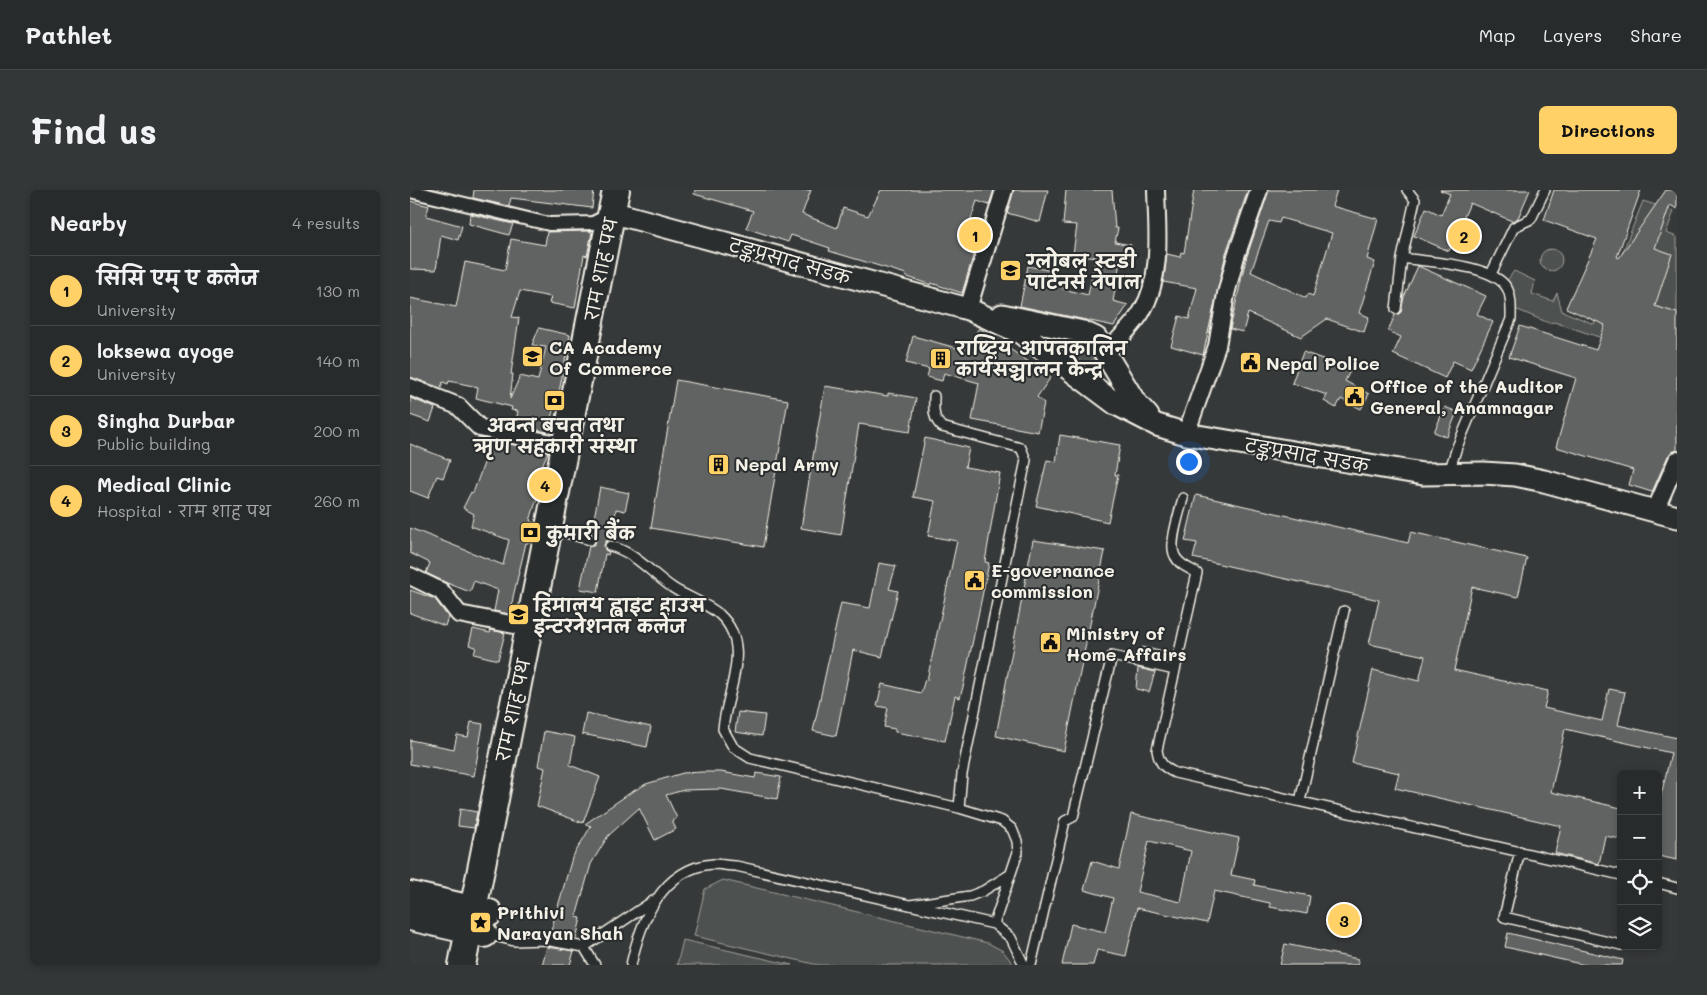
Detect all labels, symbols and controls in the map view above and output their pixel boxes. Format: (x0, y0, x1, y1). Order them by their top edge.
text: Pathlet (25, 19, 112, 50)
text: Map (1479, 23, 1515, 47)
text: Layers (1543, 23, 1602, 47)
text: Share (1630, 23, 1682, 47)
button: Directions (1539, 106, 1677, 154)
text: Find us (30, 107, 157, 153)
text: Nearby (50, 209, 127, 236)
text: 4 results (292, 212, 360, 233)
street label: राम शाह पथ (579, 214, 623, 323)
pin: 1 (959, 216, 991, 254)
pin: 2 (1448, 217, 1480, 255)
street label: टङ्कप्रसाद सडक (725, 232, 855, 292)
place label: ग्लोबल स्टडी पार्टनर्स नेपाल (1025, 247, 1143, 294)
school or university icon: ग्लोबल स्टडी पार्टनर्स नेपाल (999, 259, 1023, 283)
text: सिसि एम् ए कलेज (97, 265, 258, 290)
text: 1 (62, 280, 70, 301)
text: 130 m (316, 280, 360, 301)
text: University (97, 299, 176, 320)
place label: राष्ट्रिय आपतकालिन कार्यसञ्चालन केन्द्र (954, 334, 1129, 382)
place label: CA Academy Of Commerce (549, 335, 673, 380)
text: loksewa ayoge (97, 338, 234, 363)
school or university icon: CA Academy Of Commerce (521, 345, 545, 369)
building icon: राष्ट्रिय आपतकालिन कार्यसञ्चालन केन्द्र (928, 346, 952, 370)
text: 2 (62, 350, 70, 371)
text: 140 m (316, 350, 360, 371)
public building icon: Nepal Police (1238, 351, 1262, 375)
place label: Nepal Police (1266, 351, 1380, 375)
text: University (97, 363, 176, 384)
place label: Office of the Auditor General, Anamnagar (1370, 374, 1563, 419)
public building icon: Office of the Auditor General, Anamnagar (1342, 384, 1366, 408)
bank icon: अवन्त बचत तथा ऋण सहकारी संस्था (543, 388, 567, 412)
text: Singha Durbar (97, 408, 235, 433)
place label: अवन्त बचत तथा ऋण सहकारी संस्था (472, 413, 638, 460)
text: 3 (61, 420, 71, 441)
text: 200 m (313, 420, 360, 441)
street label: टङ्कप्रसाद सडक (1242, 432, 1372, 480)
text: Public building (97, 433, 210, 454)
your location (1176, 449, 1202, 475)
building icon: Nepal Army (707, 452, 731, 476)
place label: Nepal Army (735, 452, 839, 476)
pin: 4 (529, 466, 561, 504)
text: Medical Clinic (97, 472, 231, 497)
text: 4 (61, 490, 71, 511)
text: 260 m (314, 490, 360, 511)
text: Hospital · राम शाह पथ (97, 500, 271, 521)
place label: कुमारी बैंक (545, 517, 636, 547)
bank icon: कुमारी बैंक (519, 521, 543, 545)
place label: E-governance commission (991, 558, 1115, 603)
public building icon: E-governance commission (963, 568, 987, 592)
place label: हिमालय ह्वाइट हाउस इन्टरनेशनल कलेज (532, 591, 707, 638)
school or university icon: हिमालय ह्वाइट हाउस इन्टरनेशनल कलेज (506, 603, 530, 627)
place label: Ministry of Home Affairs (1066, 621, 1186, 666)
public building icon: Ministry of Home Affairs (1038, 631, 1062, 655)
street label: राम शाह पथ (490, 655, 536, 764)
map controls (1617, 770, 1662, 950)
button: + (1617, 770, 1662, 815)
button: − (1617, 815, 1662, 860)
button: locate (1617, 860, 1662, 905)
place label: Prithivi Narayan Shah (497, 900, 623, 945)
pin: 3 (1328, 901, 1360, 939)
button: layers (1617, 905, 1662, 950)
place icon: Prithivi Narayan Shah (469, 910, 493, 934)

